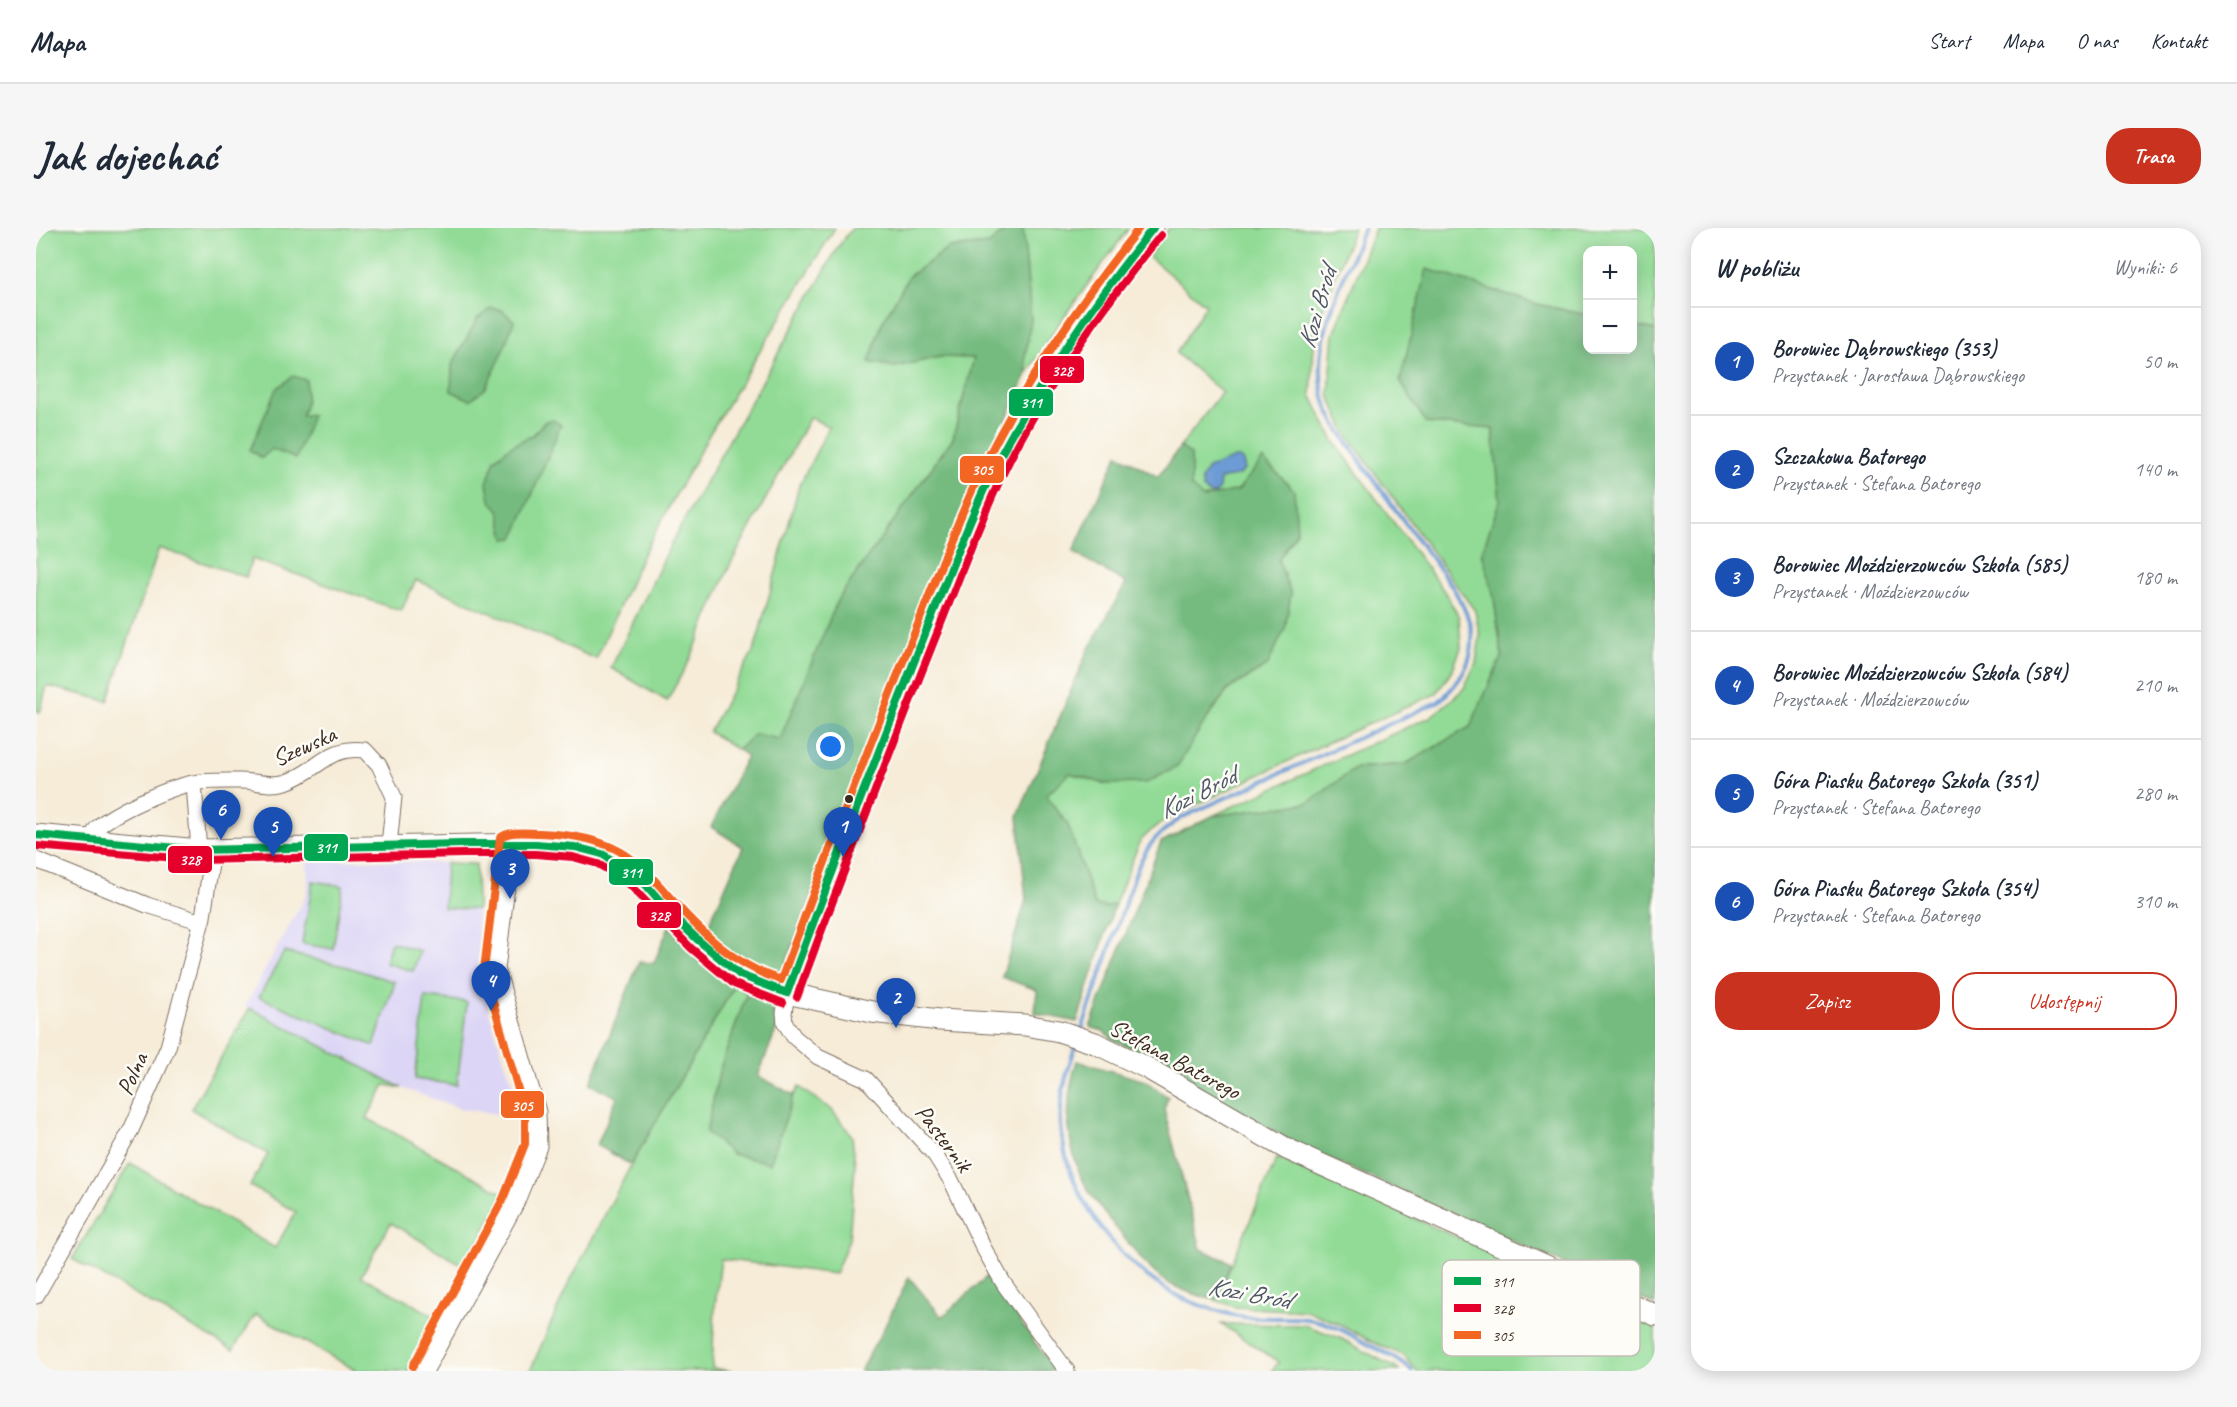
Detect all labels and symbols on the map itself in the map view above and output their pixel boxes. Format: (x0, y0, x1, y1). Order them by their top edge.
water label: Kozi Bród (1290, 256, 1346, 352)
line badge: 328 (1039, 355, 1085, 384)
text: 328 (1051, 361, 1075, 381)
line badge: 311 (1008, 388, 1054, 417)
text: 311 (1020, 393, 1044, 413)
line badge: 305 (959, 455, 1005, 484)
text: 305 (971, 460, 995, 480)
street label: Szewska (268, 718, 342, 773)
your location (816, 732, 845, 761)
water label: Kozi Bród (1153, 756, 1248, 826)
pin: 6 (202, 790, 240, 840)
unlabelled marker (843, 793, 855, 805)
pin: 5 (254, 808, 292, 857)
pin: 1 (824, 808, 862, 857)
line badge: 311 (303, 833, 349, 862)
text: 311 (315, 838, 339, 858)
line badge: 328 (167, 845, 213, 874)
text: 328 (179, 850, 203, 870)
pin: 3 (490, 850, 530, 899)
line badge: 311 (608, 858, 654, 886)
text: 311 (620, 863, 644, 883)
line badge: 328 (636, 901, 682, 929)
text: 328 (648, 906, 672, 926)
pin: 4 (472, 962, 510, 1011)
pin: 2 (876, 978, 916, 1028)
street label: Stefana Batorego (1104, 1012, 1247, 1107)
street label: Polna (109, 1047, 155, 1100)
line badge: 305 (500, 1090, 545, 1119)
text: 305 (511, 1096, 535, 1116)
street label: Pasternik (909, 1098, 981, 1180)
legend (1442, 1260, 1640, 1356)
water label: Kozi Bród (1206, 1270, 1300, 1318)
text: 311 (1492, 1272, 1514, 1292)
text: 328 (1492, 1299, 1515, 1319)
text: 305 (1492, 1326, 1514, 1346)

